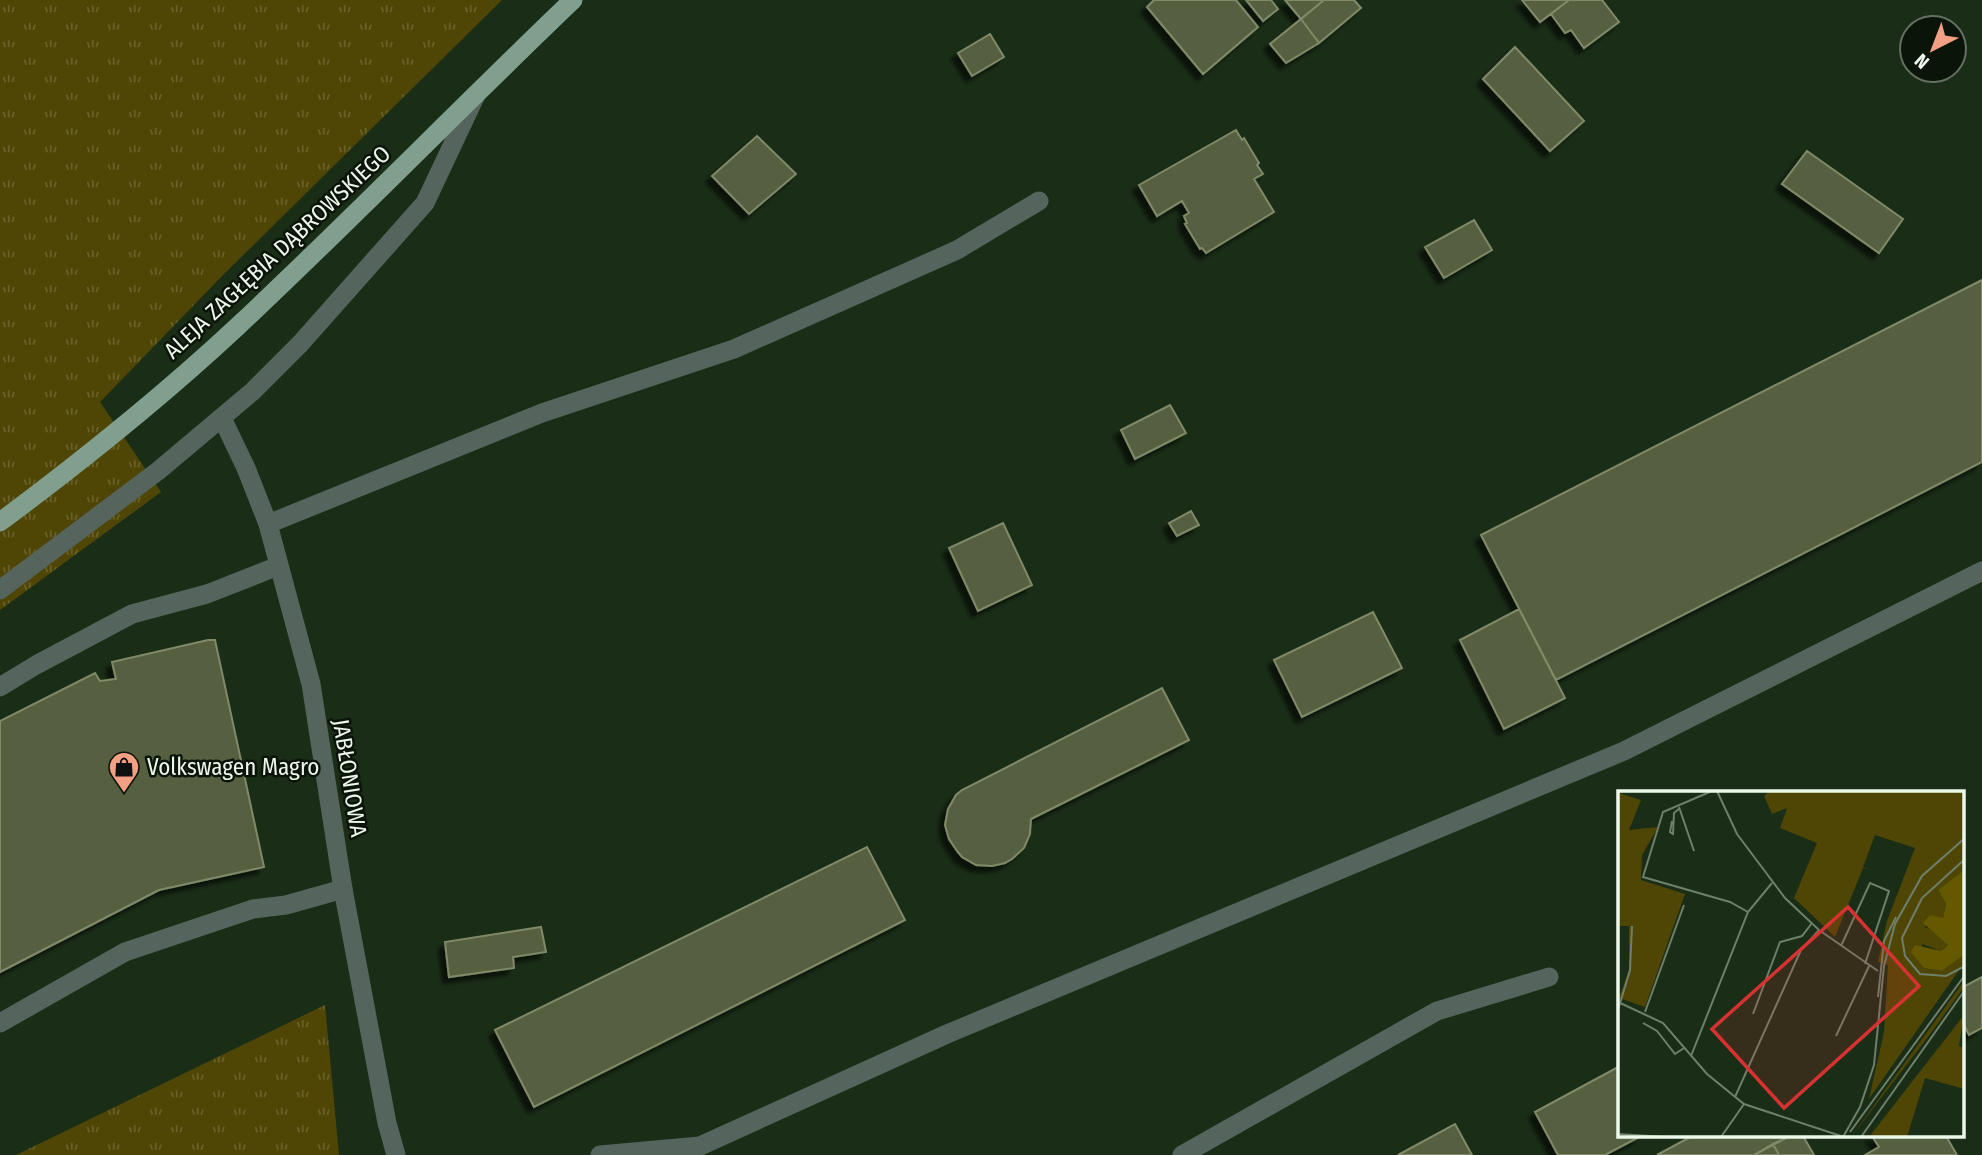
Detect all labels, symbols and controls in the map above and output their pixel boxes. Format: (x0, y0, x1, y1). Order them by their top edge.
north arrow (1898, 14, 1968, 84)
text: N (1910, 49, 1934, 74)
street label: ALEJA ZAGŁĘBIA DĄBROWSKIEGO (158, 140, 396, 364)
street label: JABŁONIOWA (327, 717, 373, 839)
shop icon: Volkswagen Magro (107, 750, 141, 794)
place label: Volkswagen Magro (147, 753, 319, 781)
inset map (1618, 791, 1965, 1138)

